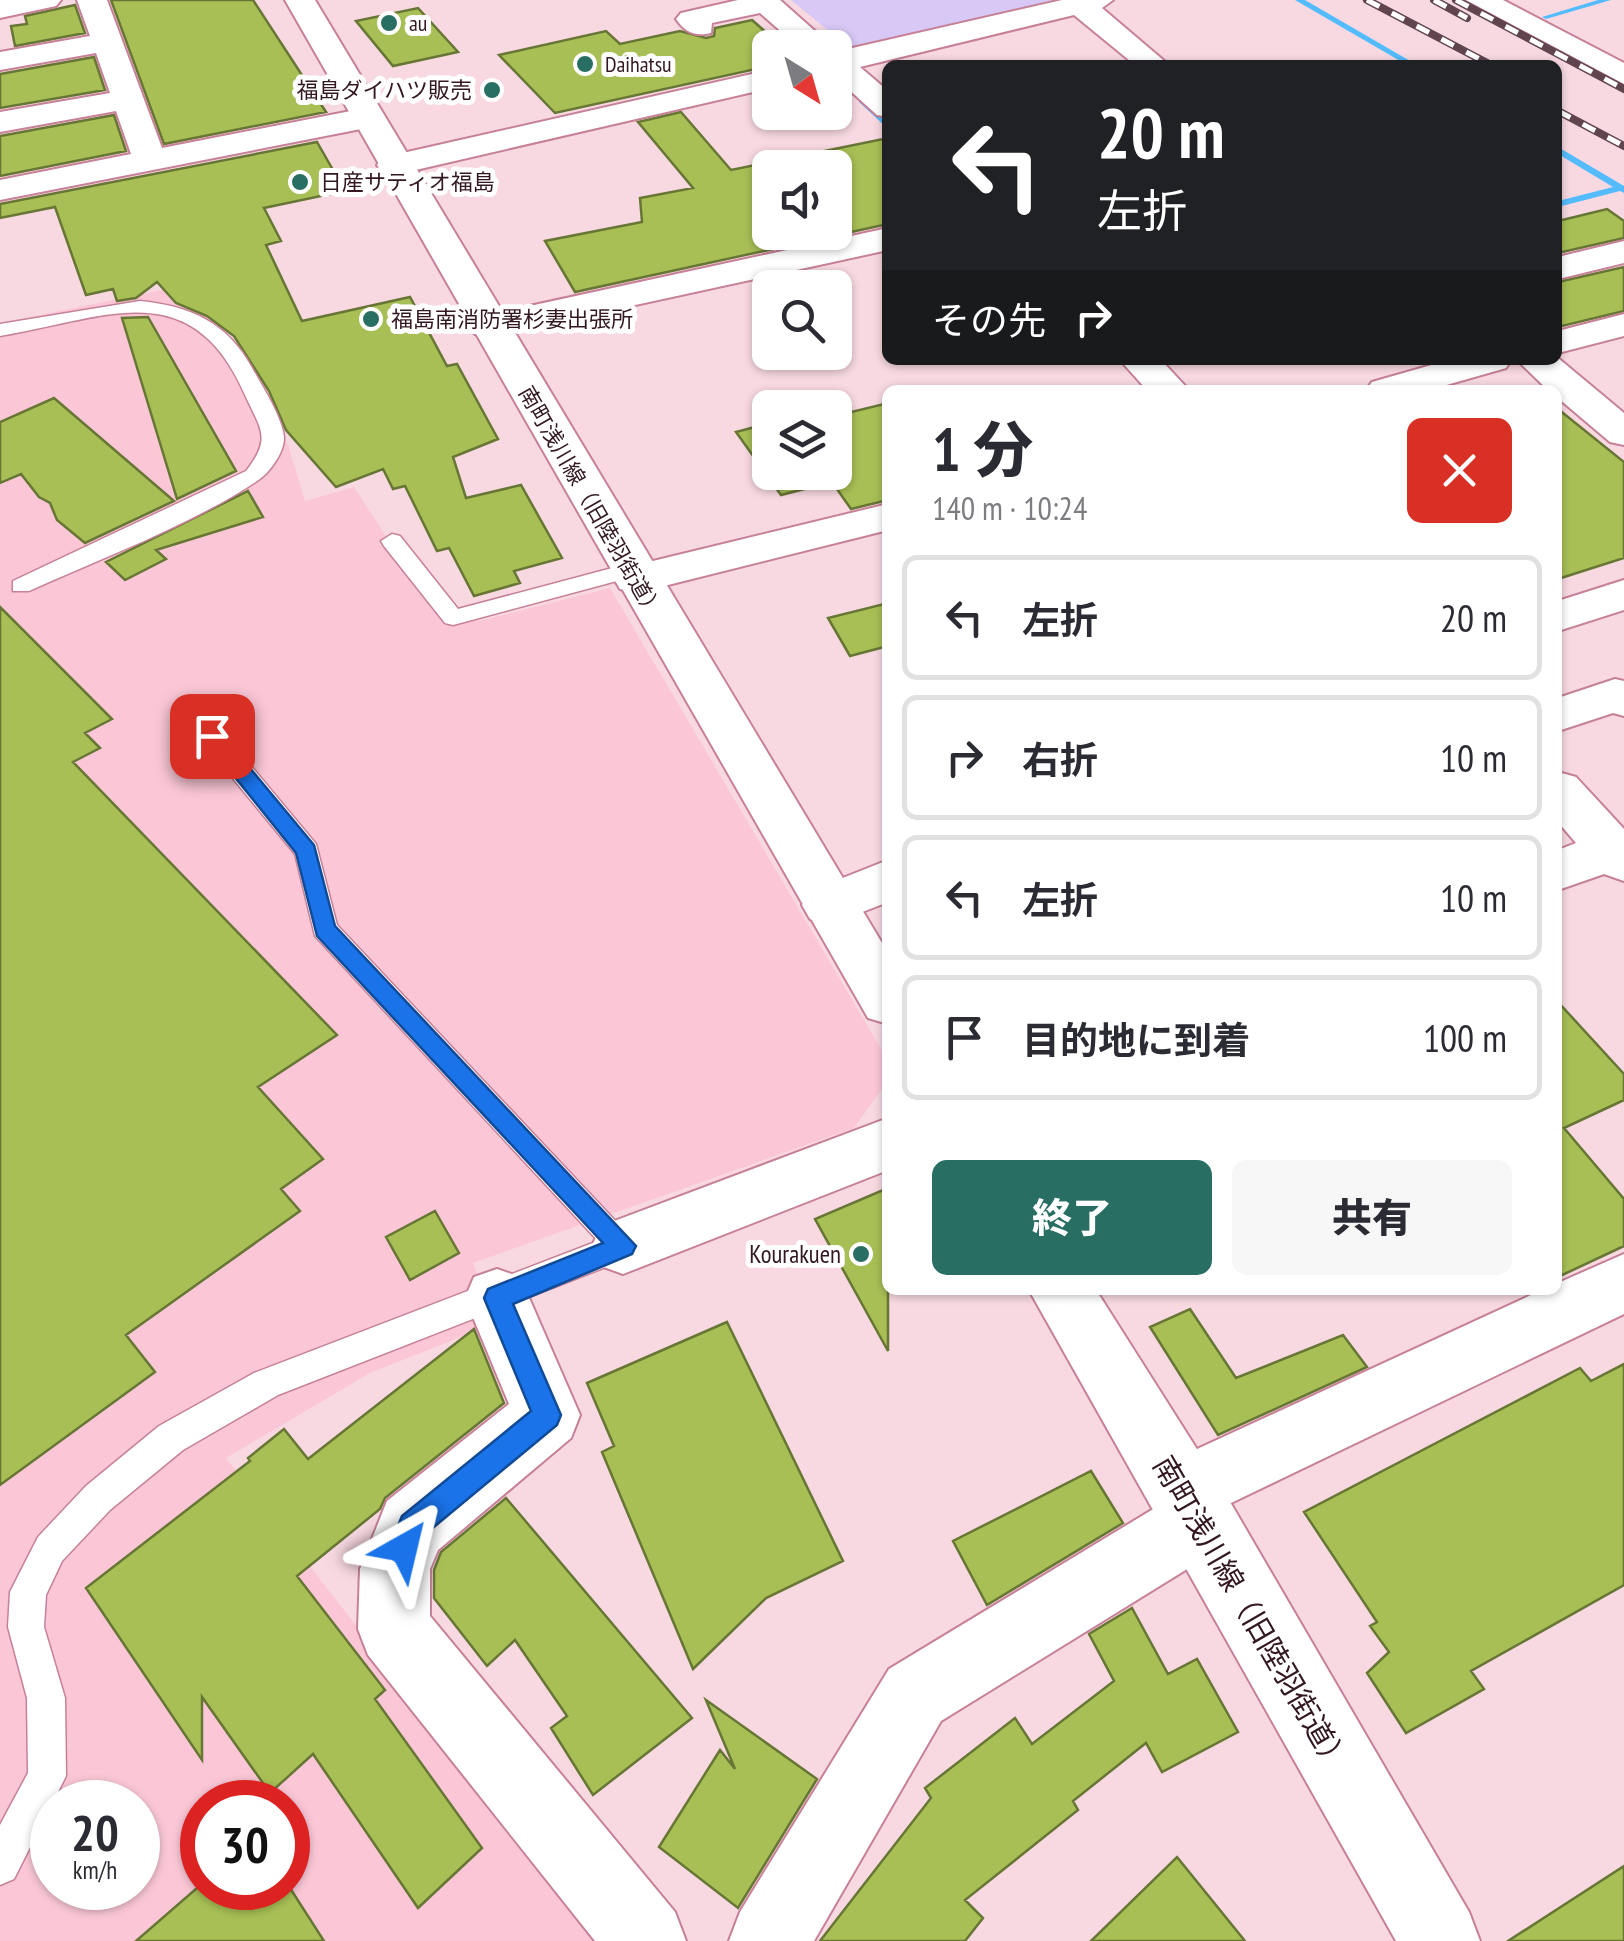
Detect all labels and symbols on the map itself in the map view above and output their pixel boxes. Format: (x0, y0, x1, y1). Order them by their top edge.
place label: au (409, 9, 427, 37)
marker: au (378, 12, 400, 34)
north arrow (752, 30, 852, 130)
place label: Daihatsu (605, 50, 672, 78)
marker: Daihatsu (574, 53, 596, 75)
place label: 福島ダイハツ販売 (296, 76, 472, 104)
marker: 福島ダイハツ販売 (481, 79, 503, 101)
place label: 日産サティオ福島 (320, 168, 495, 196)
marker: 日産サティオ福島 (289, 171, 311, 193)
place label: 福島南消防署杉妻出張所 (391, 305, 633, 333)
marker: 福島南消防署杉妻出張所 (360, 308, 382, 330)
street label: 南町浅川線（旧陸羽街道） (513, 381, 669, 623)
pin (170, 694, 255, 779)
place label: Kourakuen (749, 1238, 841, 1270)
marker: Kourakuen (850, 1243, 872, 1265)
street label: 南町浅川線（旧陸羽街道） (1145, 1448, 1359, 1780)
position arrow (352, 1496, 456, 1600)
speed limit sign: 30 (180, 1780, 310, 1910)

